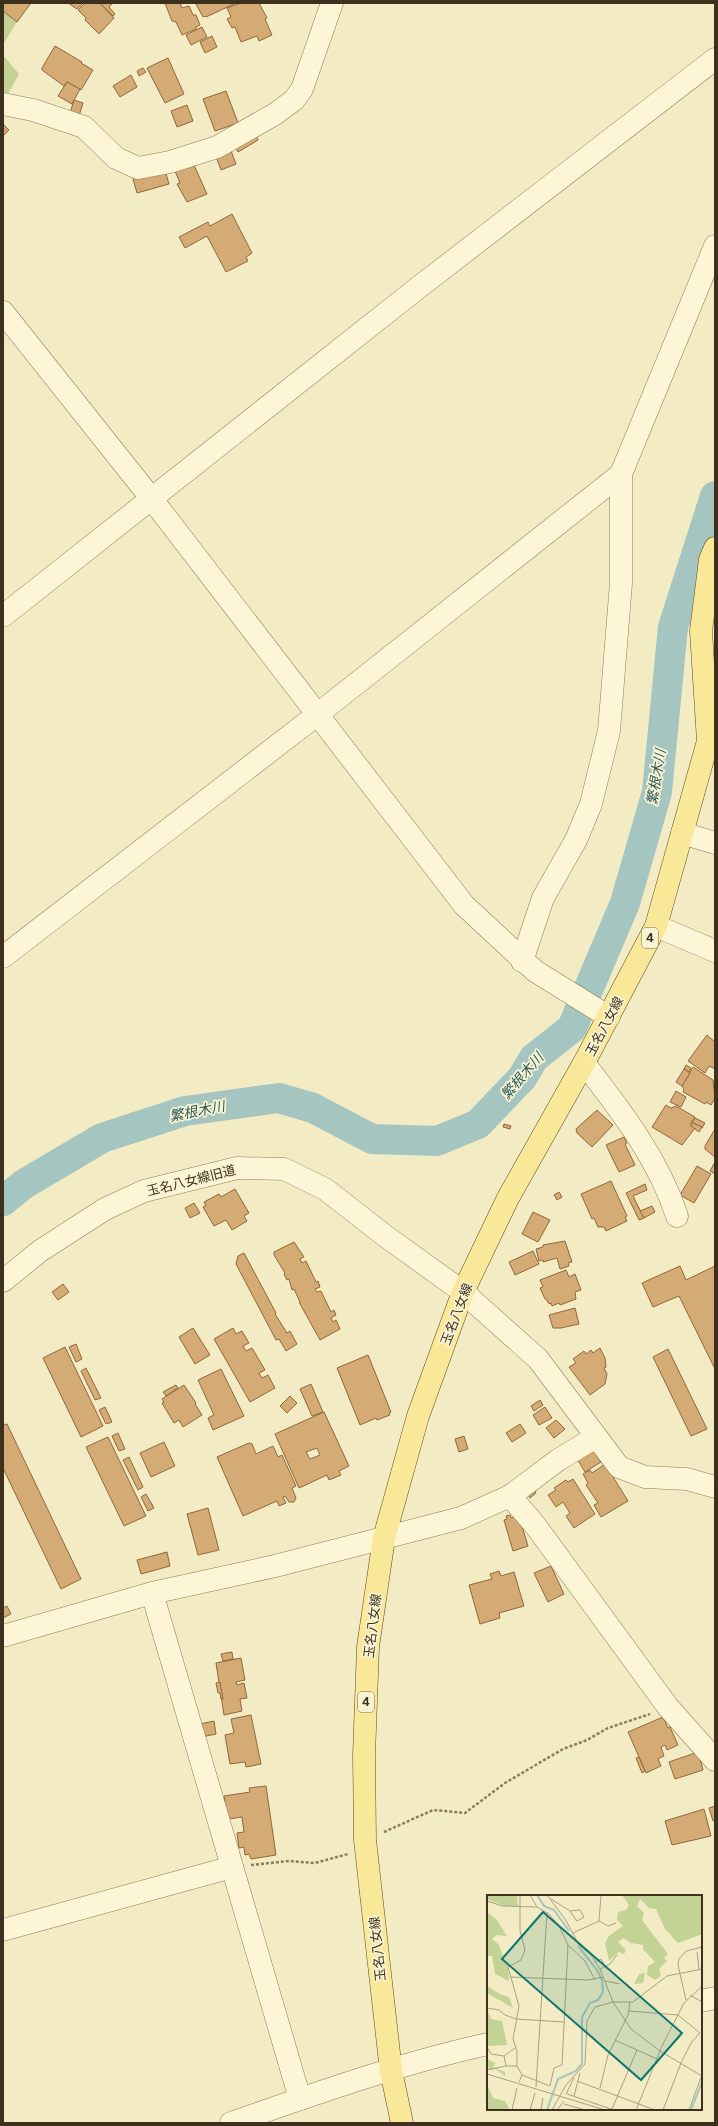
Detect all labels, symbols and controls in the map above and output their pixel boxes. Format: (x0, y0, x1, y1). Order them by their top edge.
water label: 繁根木川 (644, 746, 670, 806)
road number: 4 (642, 928, 658, 948)
street label: 玉名八女線 (583, 994, 626, 1058)
water label: 繁根木川 (498, 1048, 548, 1103)
water label: 繁根木川 (168, 1097, 228, 1125)
street label: 玉名八女線旧道 (145, 1162, 237, 1199)
street label: 玉名八女線 (438, 1281, 475, 1347)
street label: 玉名八女線 (361, 1593, 384, 1659)
road number: 4 (358, 1692, 374, 1712)
inset map (487, 1895, 702, 2110)
street label: 玉名八女線 (367, 1916, 388, 1982)

